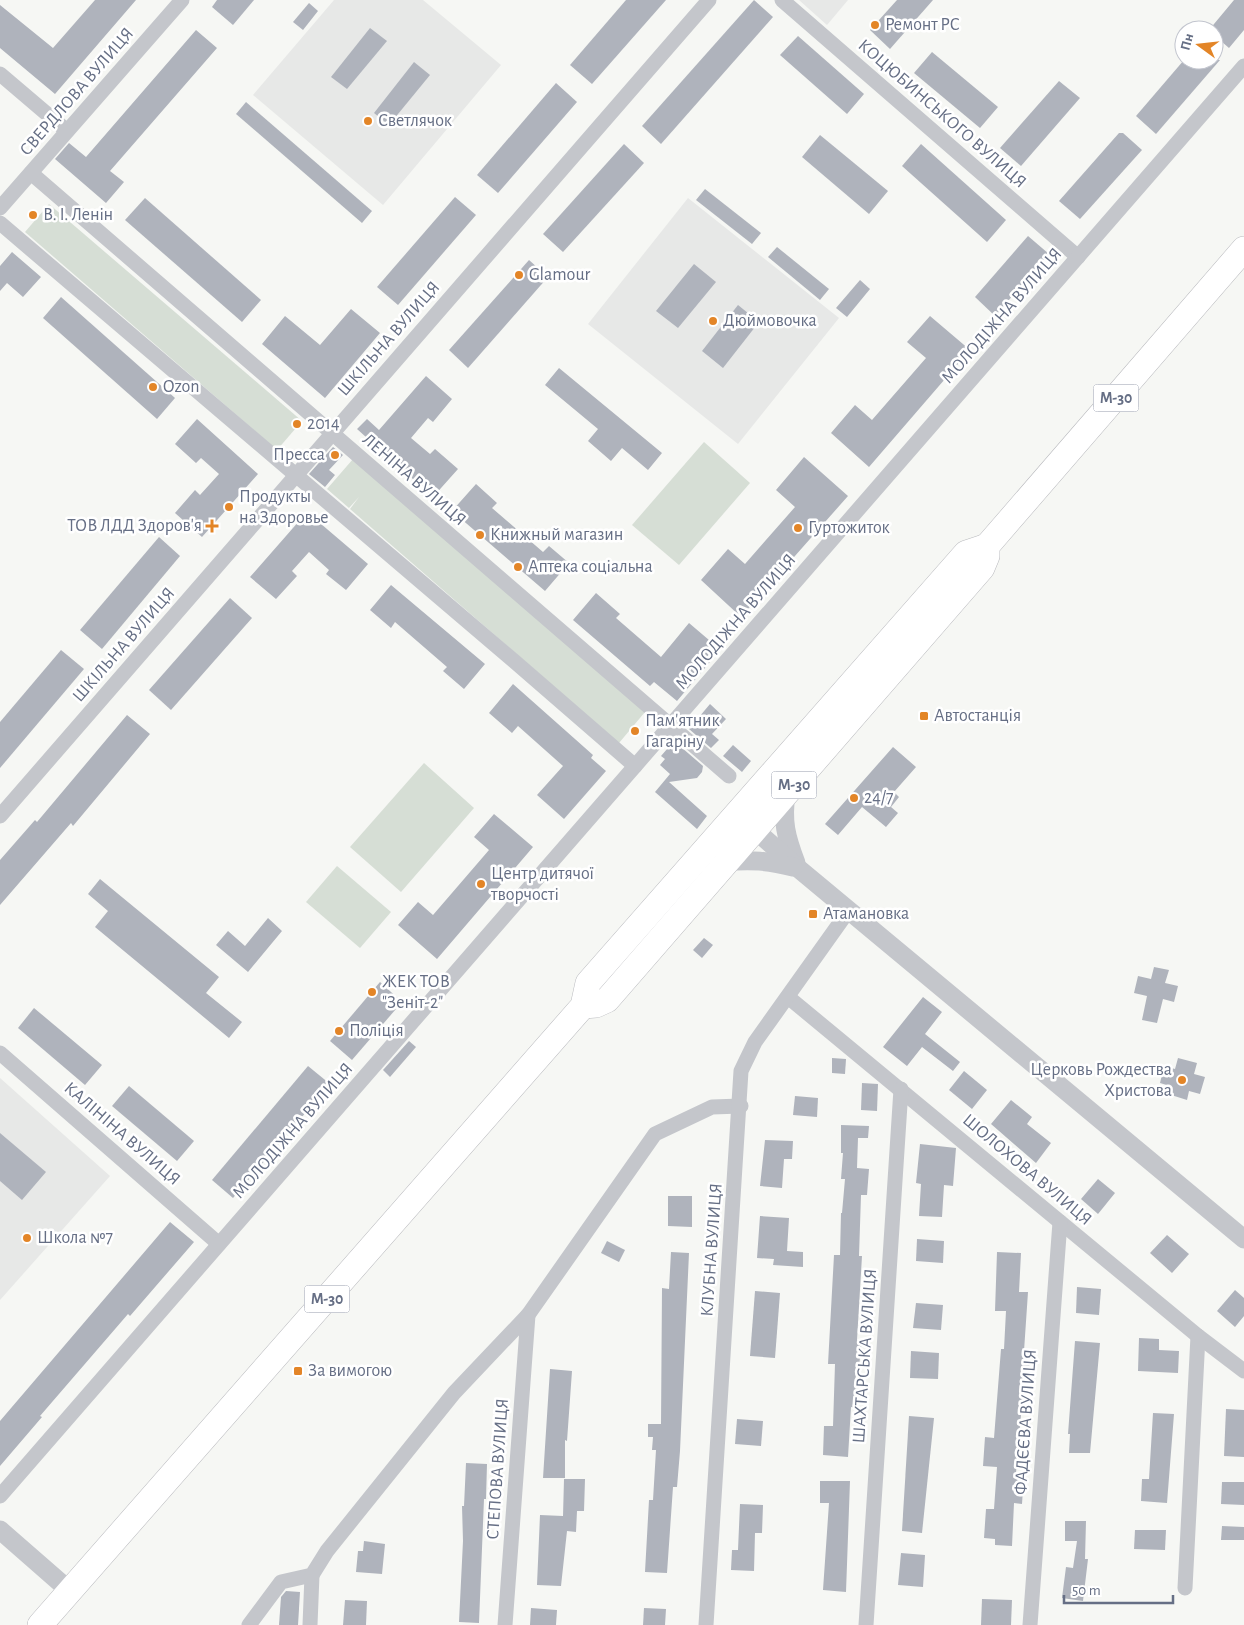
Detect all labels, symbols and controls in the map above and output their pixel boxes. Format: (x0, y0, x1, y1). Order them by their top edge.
place label: Ремонт PC (885, 16, 959, 34)
marker: Ремонт PC (869, 19, 881, 31)
north arrow (1174, 20, 1224, 70)
street label: СВЕРДЛОВА ВУЛИЦЯ (17, 25, 137, 159)
text: Пн (1178, 32, 1196, 52)
street label: КОЦЮБИНСЬКОГО ВУЛИЦЯ (854, 36, 1030, 192)
place label: Светлячок (378, 112, 453, 130)
marker: Светлячок (362, 115, 374, 127)
place label: В. І. Ленін (43, 206, 113, 224)
marker: В. І. Ленін (27, 209, 39, 221)
street label: МОЛОДІЖНА ВУЛИЦЯ (938, 245, 1066, 387)
place label: Glamour (529, 266, 590, 284)
marker: Glamour (513, 269, 525, 281)
street label: ШКІЛЬНА ВУЛИЦЯ (335, 278, 443, 400)
place label: Дюймовочка (723, 312, 817, 330)
marker: Дюймовочка (707, 315, 719, 327)
place label: Ozon (163, 378, 200, 396)
marker: Ozon (147, 381, 159, 393)
road number: М-30 (1094, 384, 1138, 412)
place label: 2014 (307, 415, 340, 433)
marker: 2014 (291, 418, 303, 430)
street label: ЛЕНІНА ВУЛИЦЯ (359, 430, 469, 530)
place label: Пресса (273, 446, 325, 464)
marker: Пресса (329, 449, 341, 461)
place label: Продукты на Здоровье (239, 488, 329, 527)
marker: Продукты на Здоровье (223, 501, 235, 513)
place label: ТОВ ЛДД Здоров'я (67, 517, 202, 535)
place label: Гуртожиток (808, 519, 891, 537)
marker: ТОВ ЛДД Здоров'я (206, 520, 218, 532)
marker: Гуртожиток (792, 522, 804, 534)
place label: Книжный магазин (490, 526, 623, 544)
marker: Книжный магазин (474, 529, 486, 541)
street label: МОЛОДІЖНА ВУЛИЦЯ (672, 551, 800, 693)
place label: Аптека соціальна (528, 558, 653, 576)
marker: Аптека соціальна (512, 561, 524, 573)
street label: ШКІЛЬНА ВУЛИЦЯ (70, 584, 178, 706)
place label: Автостанція (934, 707, 1021, 725)
marker: Автостанція (918, 710, 930, 722)
place label: Пам'ятник Гагаріну (645, 712, 720, 751)
marker: Пам'ятник Гагаріну (629, 725, 641, 737)
road number: М-30 (772, 772, 816, 798)
place label: 24/7 (864, 789, 894, 807)
marker: 24/7 (848, 792, 860, 804)
place label: Центр дитячої творчості (490, 865, 594, 904)
marker: Центр дитячої творчості (475, 878, 487, 890)
place label: Атамановка (823, 905, 909, 923)
marker: Атамановка (807, 908, 819, 920)
place label: ЖЕК ТОВ "Зеніт-2" (382, 973, 450, 1012)
marker: ЖЕК ТОВ "Зеніт-2" (366, 986, 378, 998)
place label: Поліція (349, 1022, 404, 1040)
marker: Поліція (333, 1025, 345, 1037)
street label: МОЛОДІЖНА ВУЛИЦЯ (229, 1060, 357, 1202)
place label: Церковь Рождества Христова (1030, 1061, 1172, 1100)
marker: Церковь Рождества Христова (1176, 1074, 1188, 1086)
street label: КАЛІНІНА ВУЛИЦЯ (60, 1079, 184, 1189)
street label: ШОЛОХОВА ВУЛИЦЯ (959, 1111, 1095, 1229)
street label: КЛУБНА ВУЛИЦЯ (698, 1183, 726, 1317)
place label: Школа №7 (37, 1229, 113, 1247)
marker: Школа №7 (21, 1232, 33, 1244)
street label: ШАХТАРСЬКА ВУЛИЦЯ (850, 1268, 880, 1444)
road number: М-30 (304, 1286, 350, 1312)
street label: ФАДЄЄВА ВУЛИЦЯ (1012, 1349, 1040, 1495)
place label: За вимогою (308, 1362, 392, 1380)
marker: За вимогою (292, 1365, 304, 1377)
street label: СТЕПОВА ВУЛИЦЯ (484, 1398, 512, 1540)
scale bar (1064, 1572, 1173, 1604)
text: 50 m (1072, 1583, 1101, 1598)

